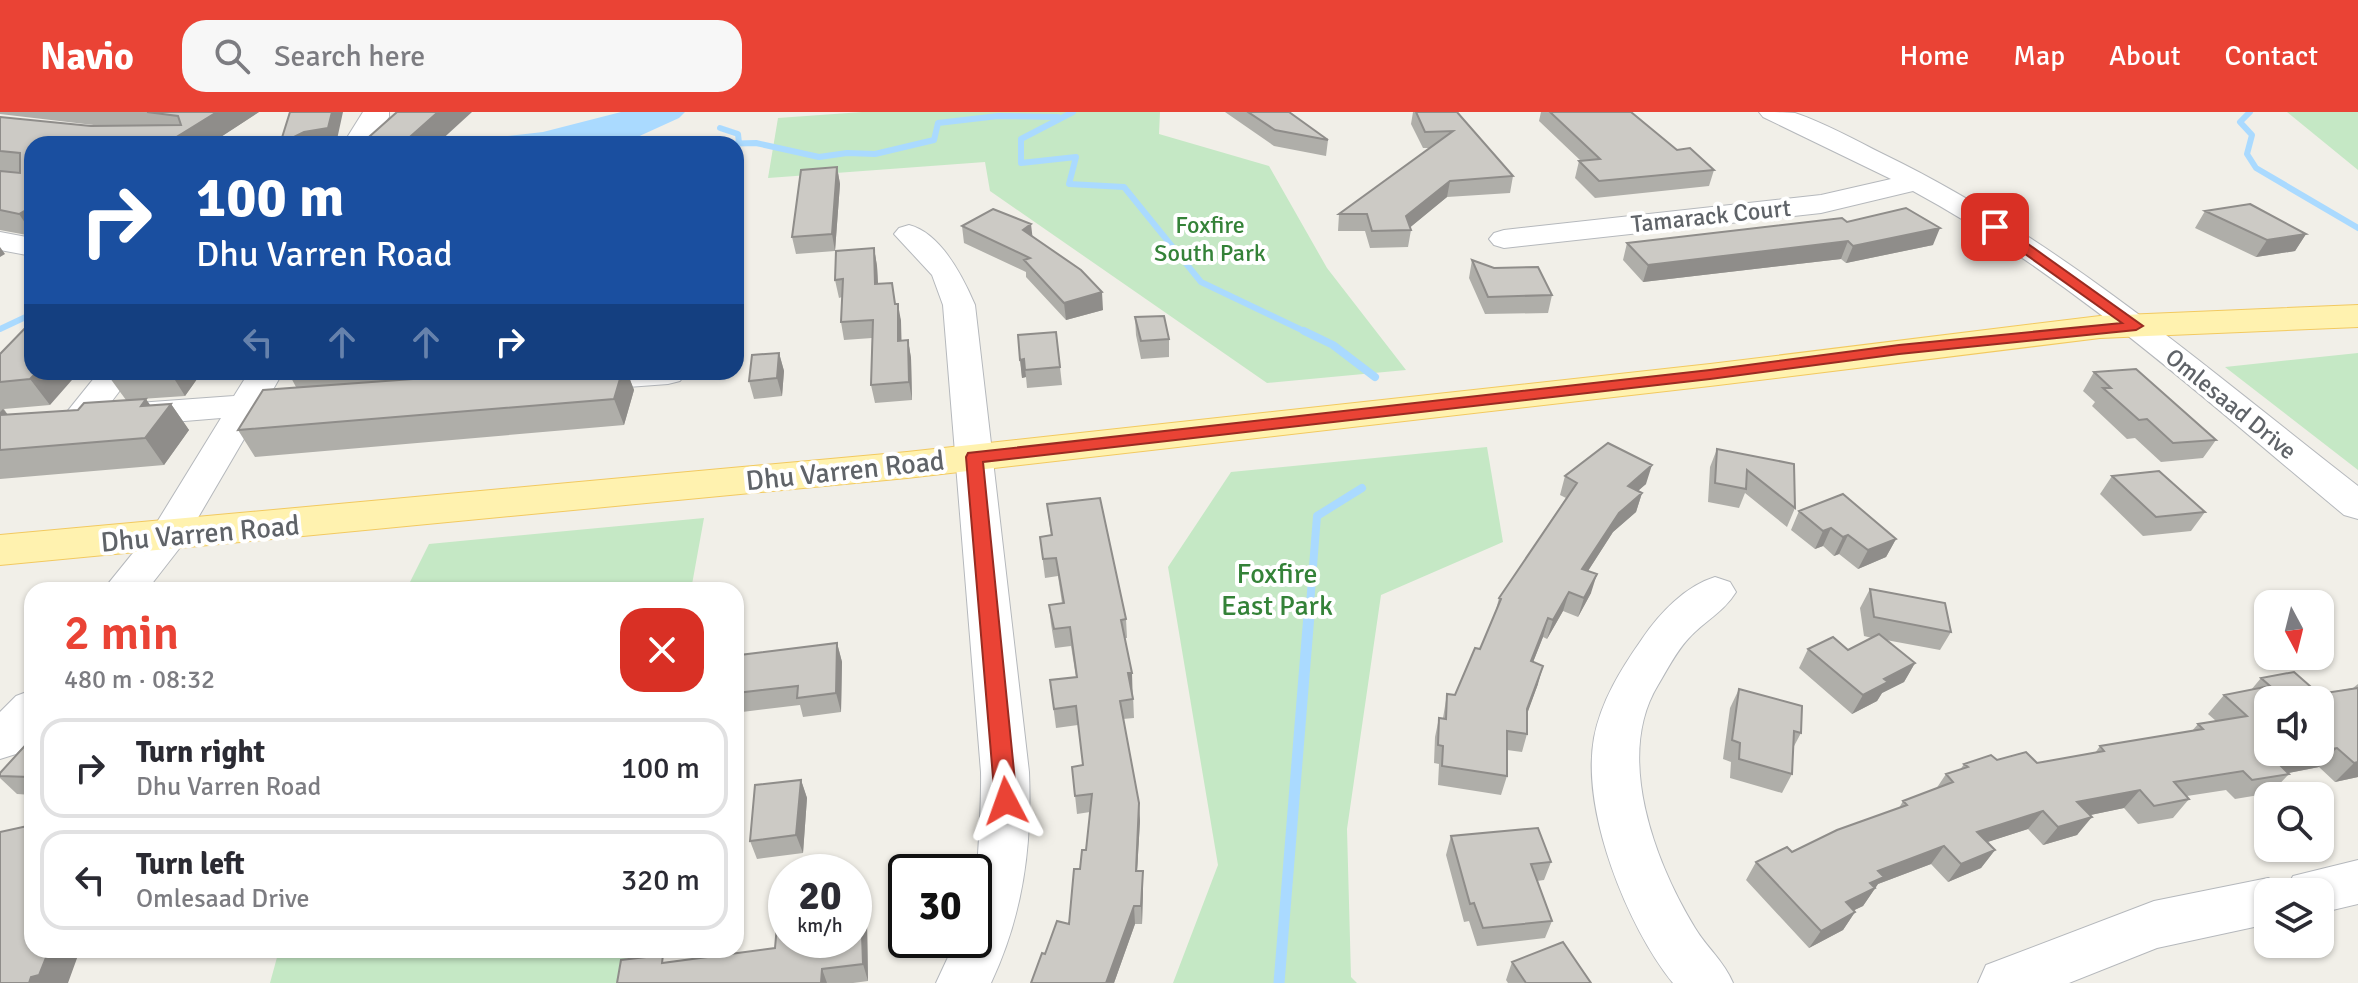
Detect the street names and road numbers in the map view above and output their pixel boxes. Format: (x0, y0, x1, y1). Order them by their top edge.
street label: Tamarack Court (1630, 193, 1792, 239)
street label: Omlesaad Drive (2159, 342, 2303, 466)
street label: Dhu Varren Road (744, 444, 946, 498)
street label: Dhu Varren Road (99, 508, 301, 560)

